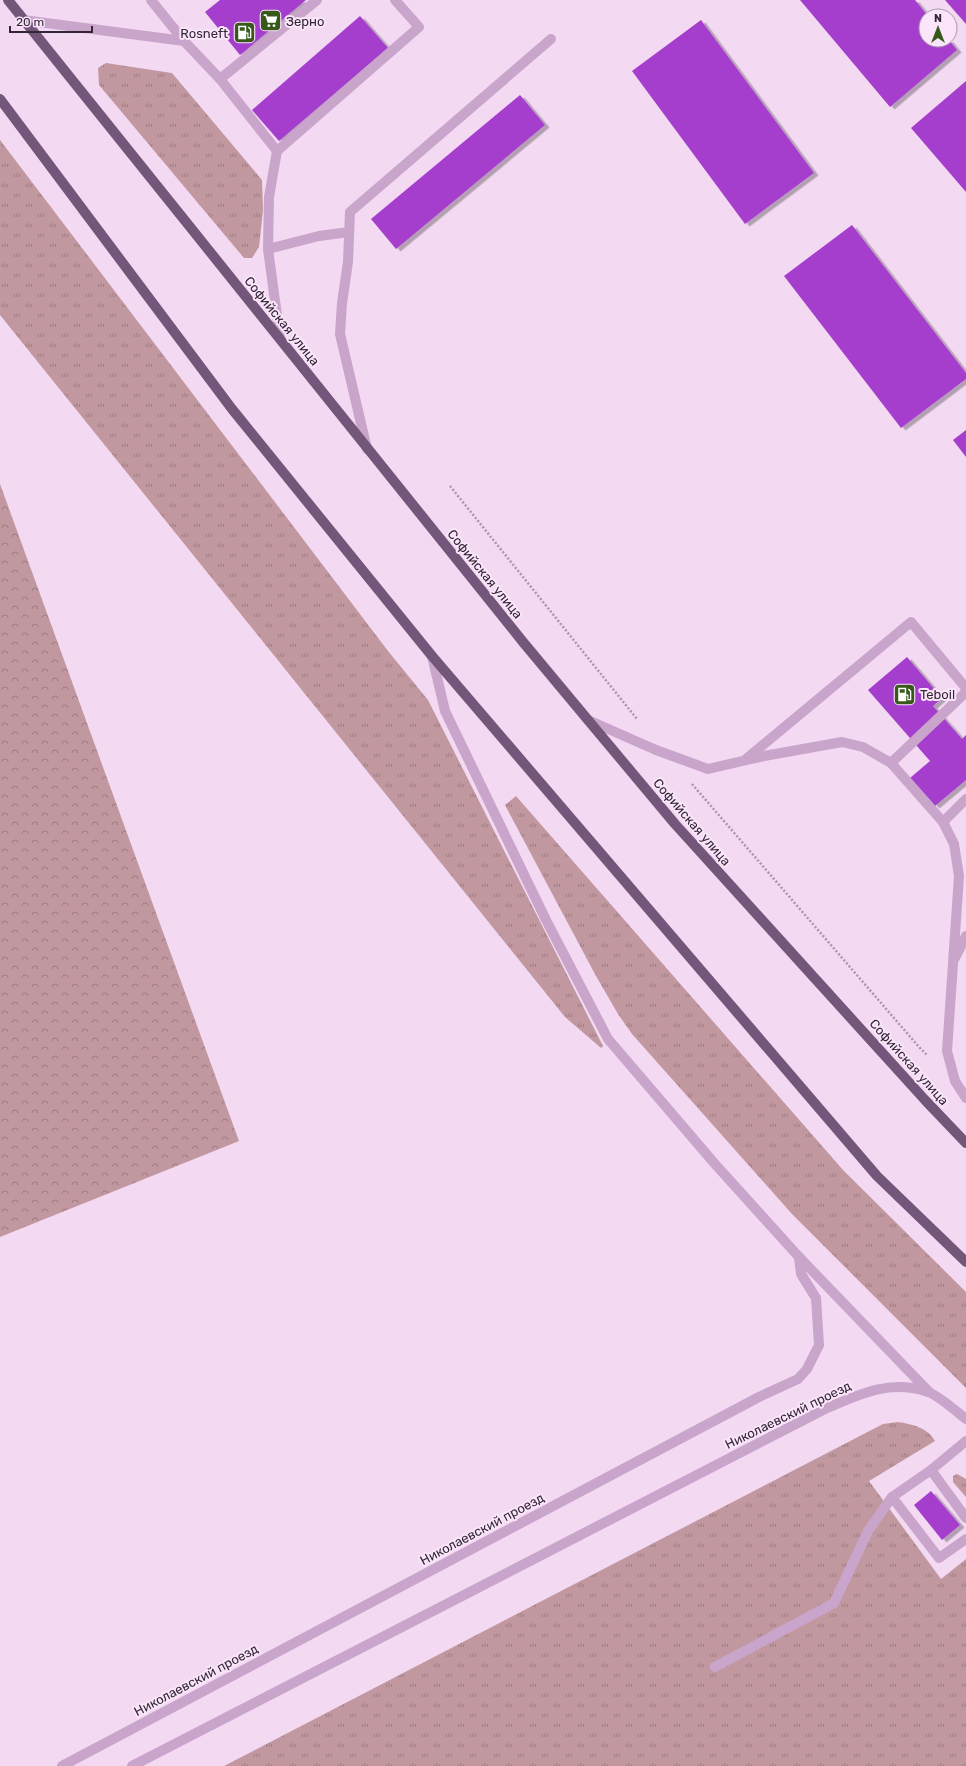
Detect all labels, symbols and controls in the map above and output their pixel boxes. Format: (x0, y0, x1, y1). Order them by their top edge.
scale bar (10, 8, 92, 34)
supermarket icon: Зерно (258, 8, 284, 34)
north arrow (918, 8, 958, 48)
text: N (934, 12, 942, 25)
place label: Зерно (286, 14, 324, 29)
text: 20 m (16, 15, 44, 29)
fuel station icon: Rosneft (231, 20, 257, 46)
place label: Rosneft (180, 26, 228, 41)
street label: Софийская улица (241, 273, 323, 369)
street label: Софийская улица (444, 526, 526, 622)
fuel station icon: Teboil (892, 681, 918, 707)
place label: Teboil (920, 687, 955, 702)
street label: Софийская улица (650, 775, 734, 869)
street label: Софийская улица (867, 1016, 951, 1108)
street label: Николаевский проезд (723, 1378, 854, 1452)
street label: Николаевский проезд (417, 1490, 547, 1568)
street label: Николаевский проезд (131, 1641, 261, 1719)

